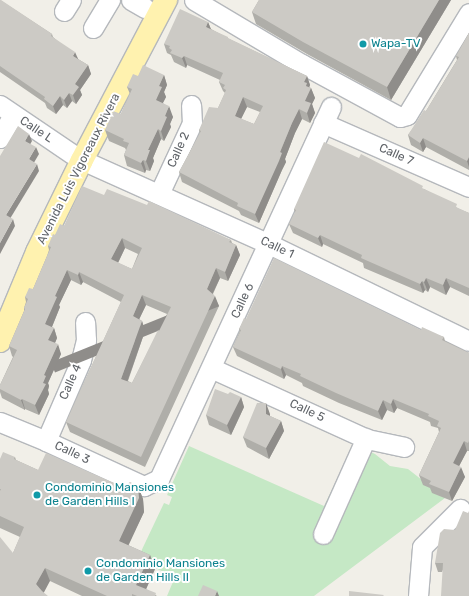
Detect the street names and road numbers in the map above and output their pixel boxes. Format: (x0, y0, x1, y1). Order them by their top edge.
street label: Avenida Luis Vigoreaux Rivera (35, 91, 123, 247)
street label: Calle L (17, 114, 55, 146)
street label: Calle 2 (165, 130, 193, 170)
street label: Calle 7 (377, 141, 415, 169)
street label: Calle 1 (258, 234, 296, 262)
street label: Calle 6 (229, 281, 257, 321)
street label: Calle 4 (57, 362, 85, 402)
street label: Calle 5 (287, 397, 327, 425)
street label: Calle 3 (52, 439, 92, 467)

